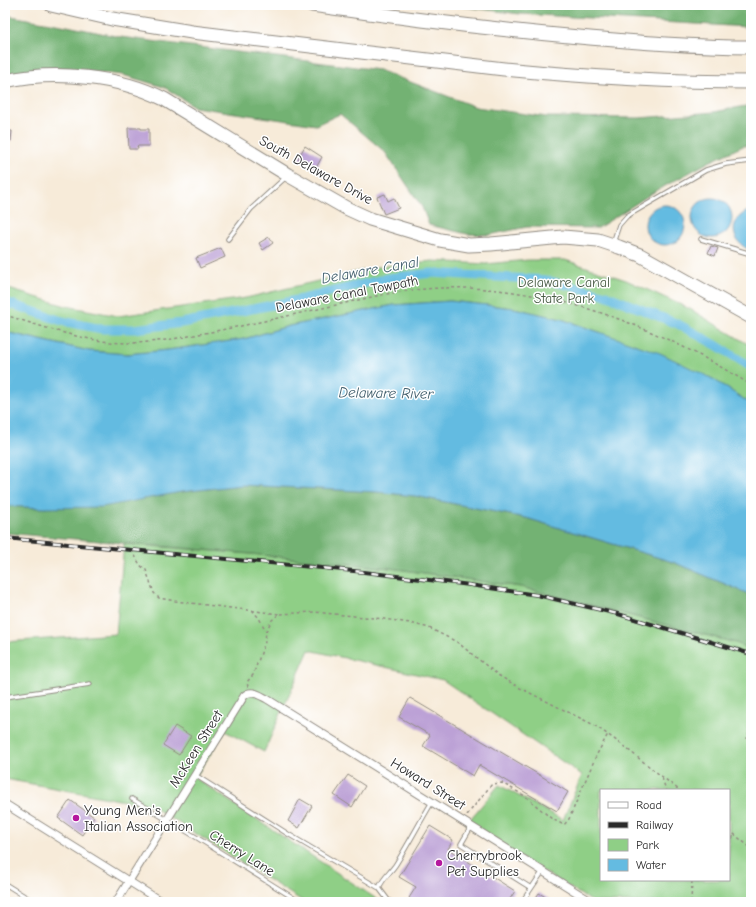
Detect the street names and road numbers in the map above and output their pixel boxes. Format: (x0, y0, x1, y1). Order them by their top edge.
street label: South Delaware Drive (256, 132, 376, 208)
street label: Delaware Canal Towpath (274, 272, 420, 316)
street label: McKeen Street (166, 706, 227, 791)
street label: Howard Street (387, 754, 469, 814)
street label: Cherry Lane (206, 826, 278, 880)

